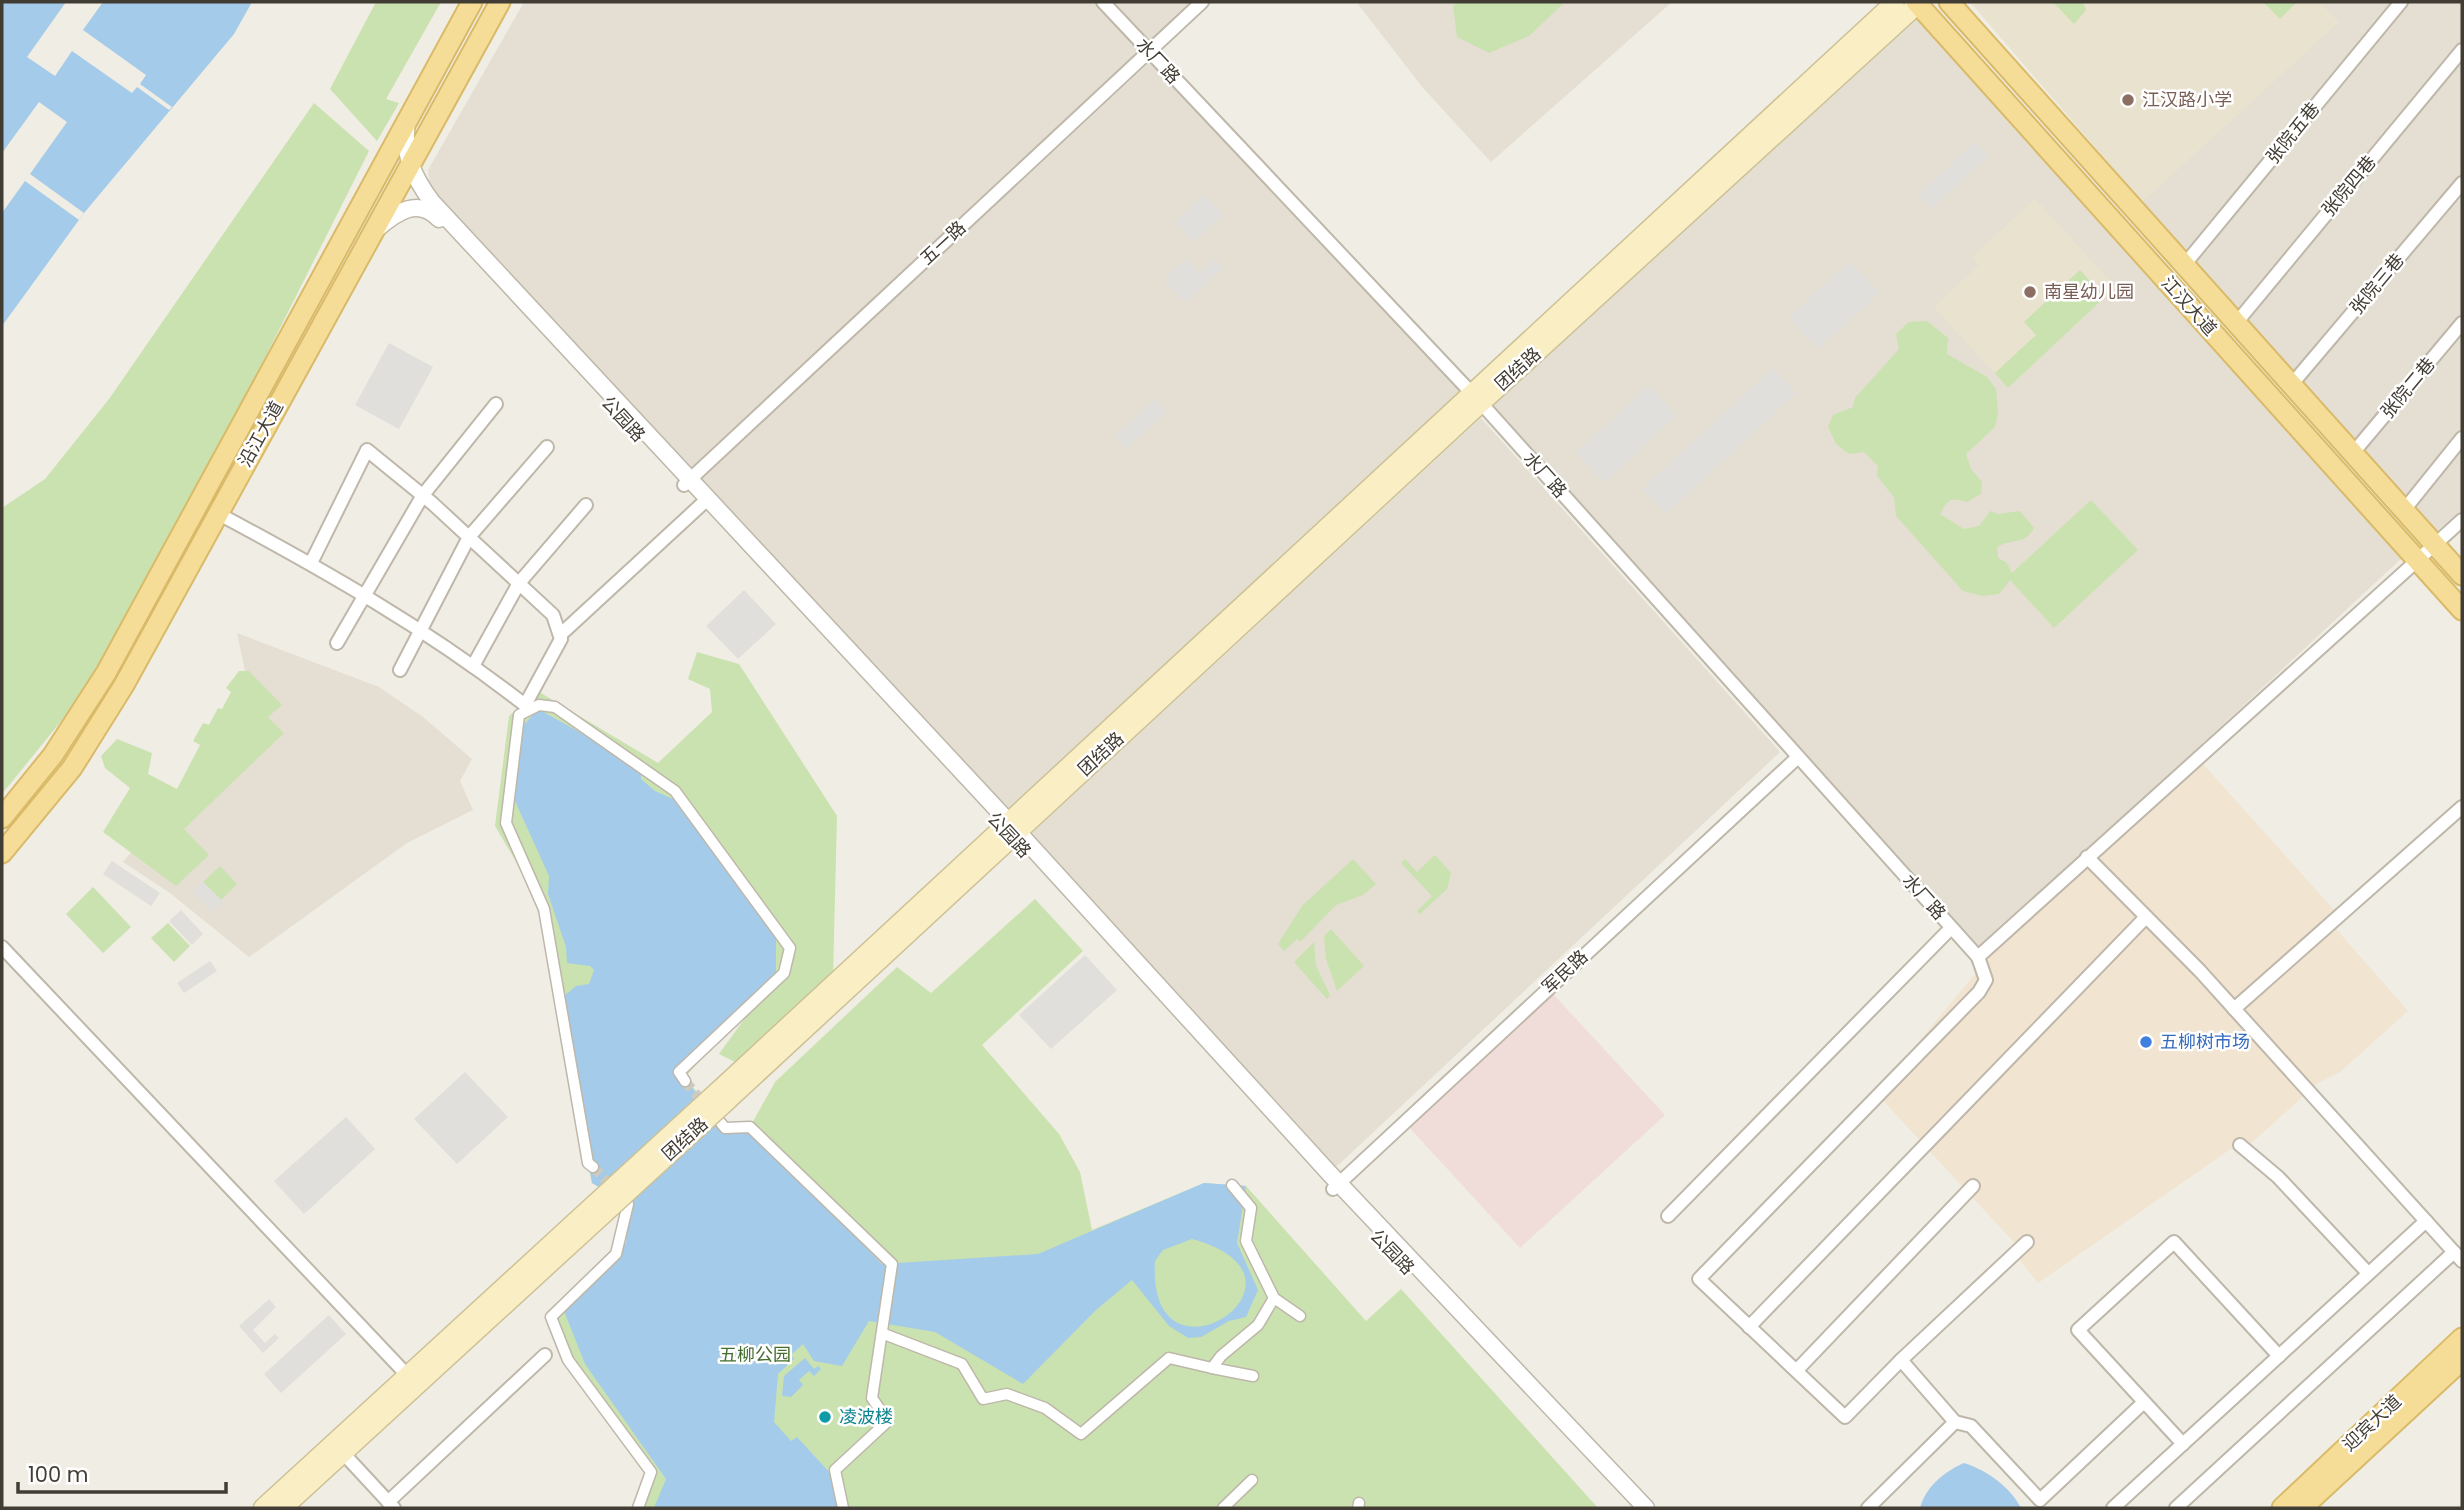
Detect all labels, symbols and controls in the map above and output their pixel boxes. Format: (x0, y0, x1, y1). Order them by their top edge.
street label: 水厂路 (1131, 32, 1186, 89)
place label: 江汉路小学 (2142, 87, 2232, 112)
marker: 江汉路小学 (2120, 92, 2136, 108)
street label: 张院五巷 (2260, 97, 2325, 169)
street label: 张院四巷 (2316, 150, 2381, 221)
street label: 五一路 (914, 215, 971, 270)
street label: 张院三巷 (2344, 248, 2409, 319)
street label: 江汉大道 (2156, 271, 2223, 341)
place label: 南星幼儿园 (2044, 279, 2134, 304)
marker: 南星幼儿园 (2022, 284, 2038, 300)
street label: 团结路 (1489, 341, 1546, 396)
street label: 张院二巷 (2375, 352, 2440, 423)
street label: 公园路 (596, 390, 651, 447)
street label: 沿江大道 (232, 396, 289, 471)
street label: 水厂路 (1518, 446, 1573, 503)
street label: 团结路 (1072, 726, 1129, 781)
street label: 公园路 (982, 806, 1037, 863)
street label: 水厂路 (1897, 868, 1952, 925)
street label: 军民路 (1536, 944, 1593, 999)
place label: 五柳树市场 (2160, 1029, 2250, 1054)
marker: 五柳树市场 (2138, 1034, 2154, 1050)
street label: 团结路 (656, 1111, 713, 1166)
street label: 公园路 (1365, 1224, 1420, 1280)
park label: 五柳公园 (719, 1342, 791, 1367)
street label: 迎宾大道 (2337, 1389, 2407, 1456)
place label: 凌波楼 (839, 1404, 893, 1429)
marker: 凌波楼 (817, 1409, 833, 1425)
scale bar (18, 1450, 226, 1494)
text: 100 m (28, 1460, 88, 1489)

